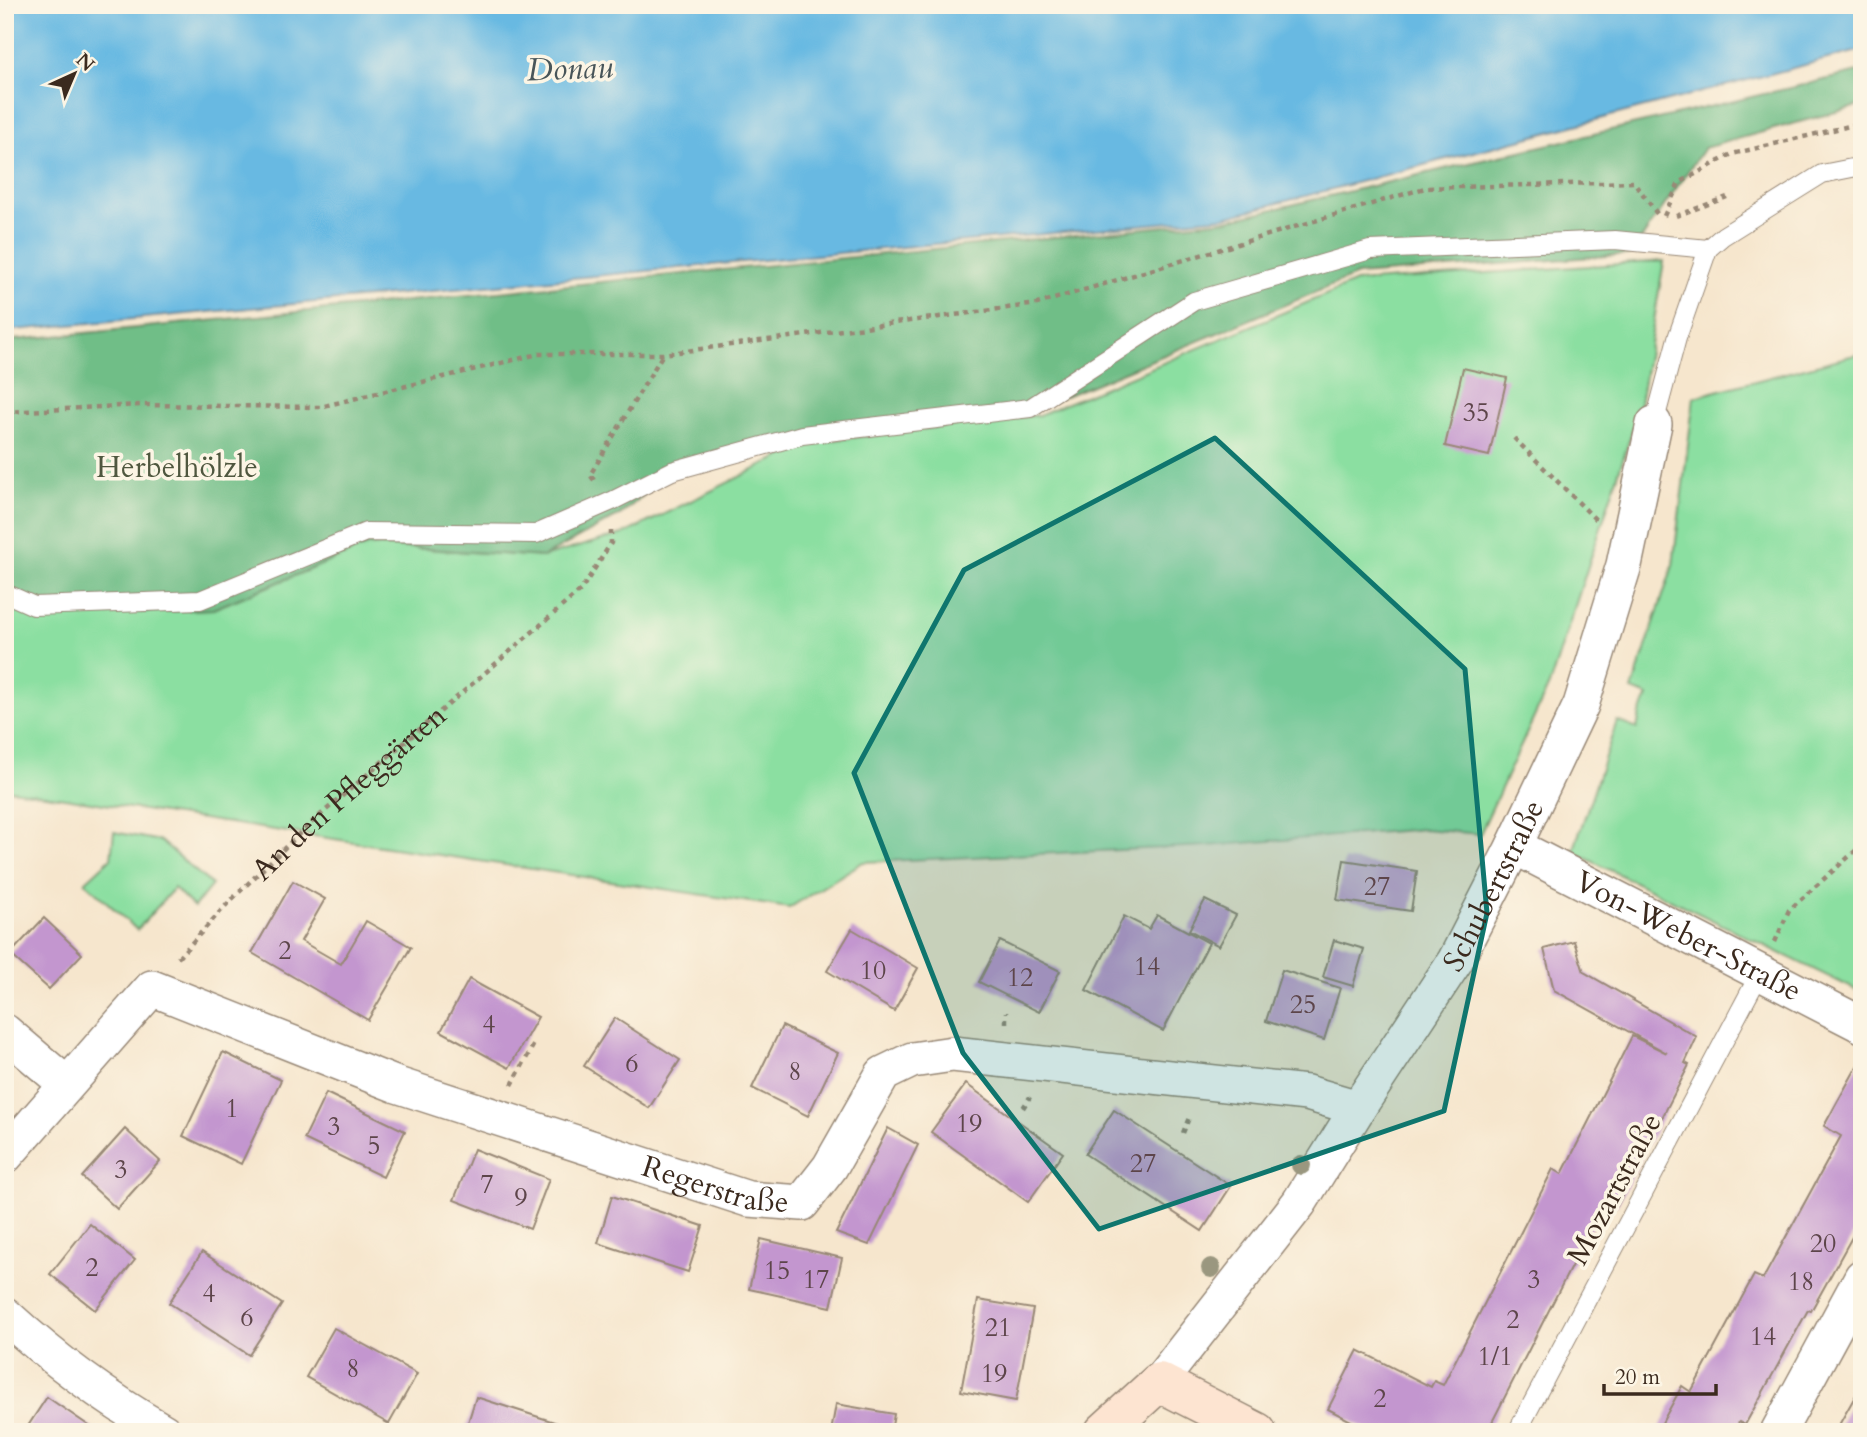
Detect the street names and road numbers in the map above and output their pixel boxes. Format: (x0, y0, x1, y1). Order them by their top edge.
street label: An den Pfleggärten (243, 695, 455, 890)
street label: Schubertstraße (1434, 793, 1554, 980)
street label: Von-Weber-Straße (1568, 861, 1808, 1011)
street label: Mozartstraße (1557, 1106, 1672, 1272)
street label: Regerstraße (637, 1146, 790, 1223)

